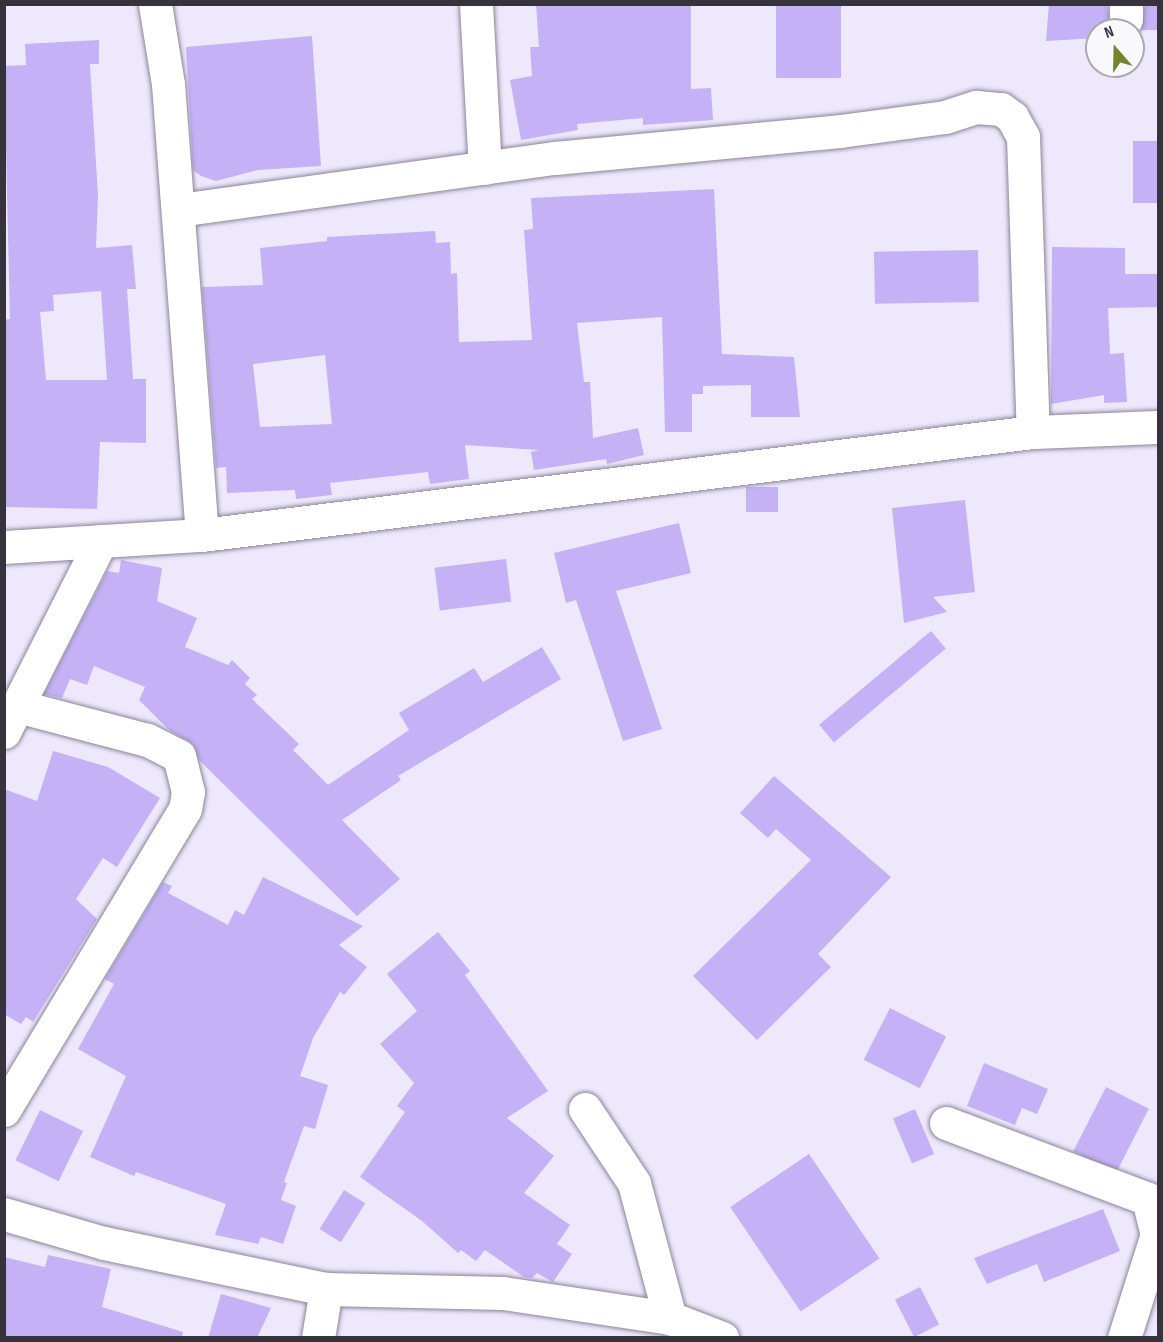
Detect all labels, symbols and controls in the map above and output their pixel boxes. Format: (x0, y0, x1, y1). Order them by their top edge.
north arrow (1085, 18, 1145, 78)
text: N (1102, 22, 1117, 43)

